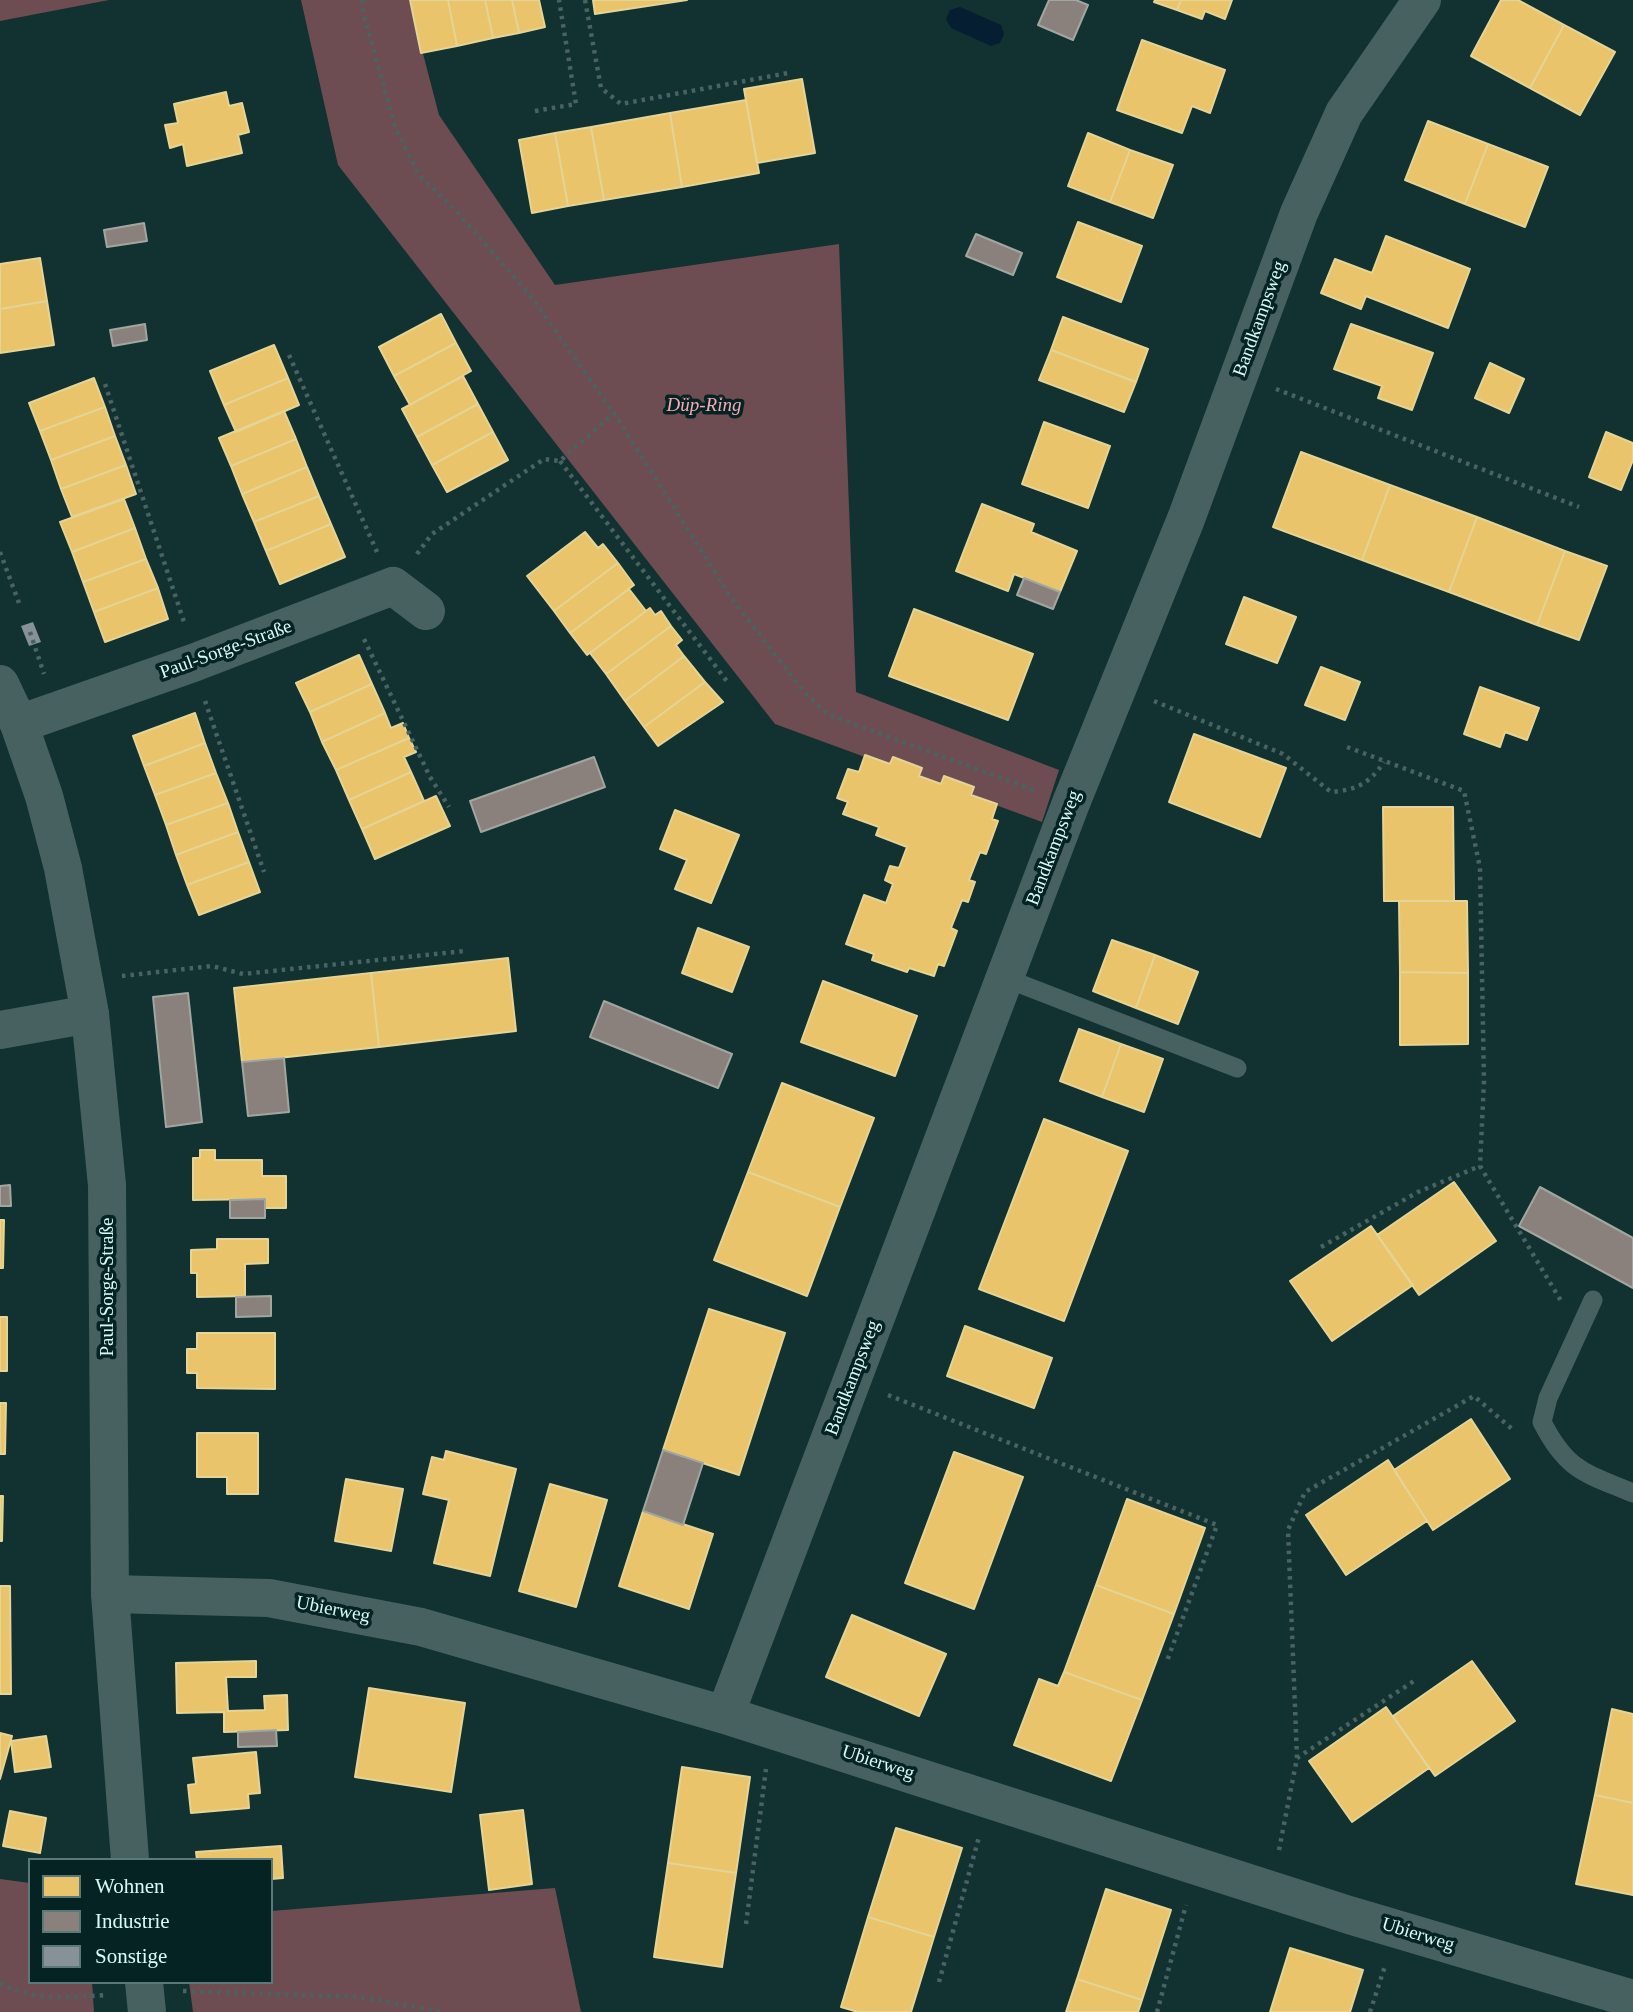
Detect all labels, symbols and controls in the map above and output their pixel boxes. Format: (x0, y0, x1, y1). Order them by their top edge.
street label: Bandkampsweg (1229, 258, 1291, 380)
park label: Düp-Ring (667, 395, 741, 417)
street label: Paul-Sorge-Straße (157, 616, 295, 684)
street label: Bandkampsweg (1022, 787, 1086, 909)
street label: Paul-Sorge-Straße (97, 1218, 119, 1356)
street label: Bandkampsweg (821, 1317, 885, 1439)
street label: Ubierweg (294, 1592, 372, 1628)
street label: Ubierweg (839, 1741, 917, 1785)
legend (28, 1858, 273, 1984)
text: Wohnen (95, 1874, 164, 1898)
text: Industrie (95, 1909, 170, 1933)
street label: Ubierweg (1379, 1913, 1457, 1957)
text: Sonstige (95, 1944, 167, 1968)

